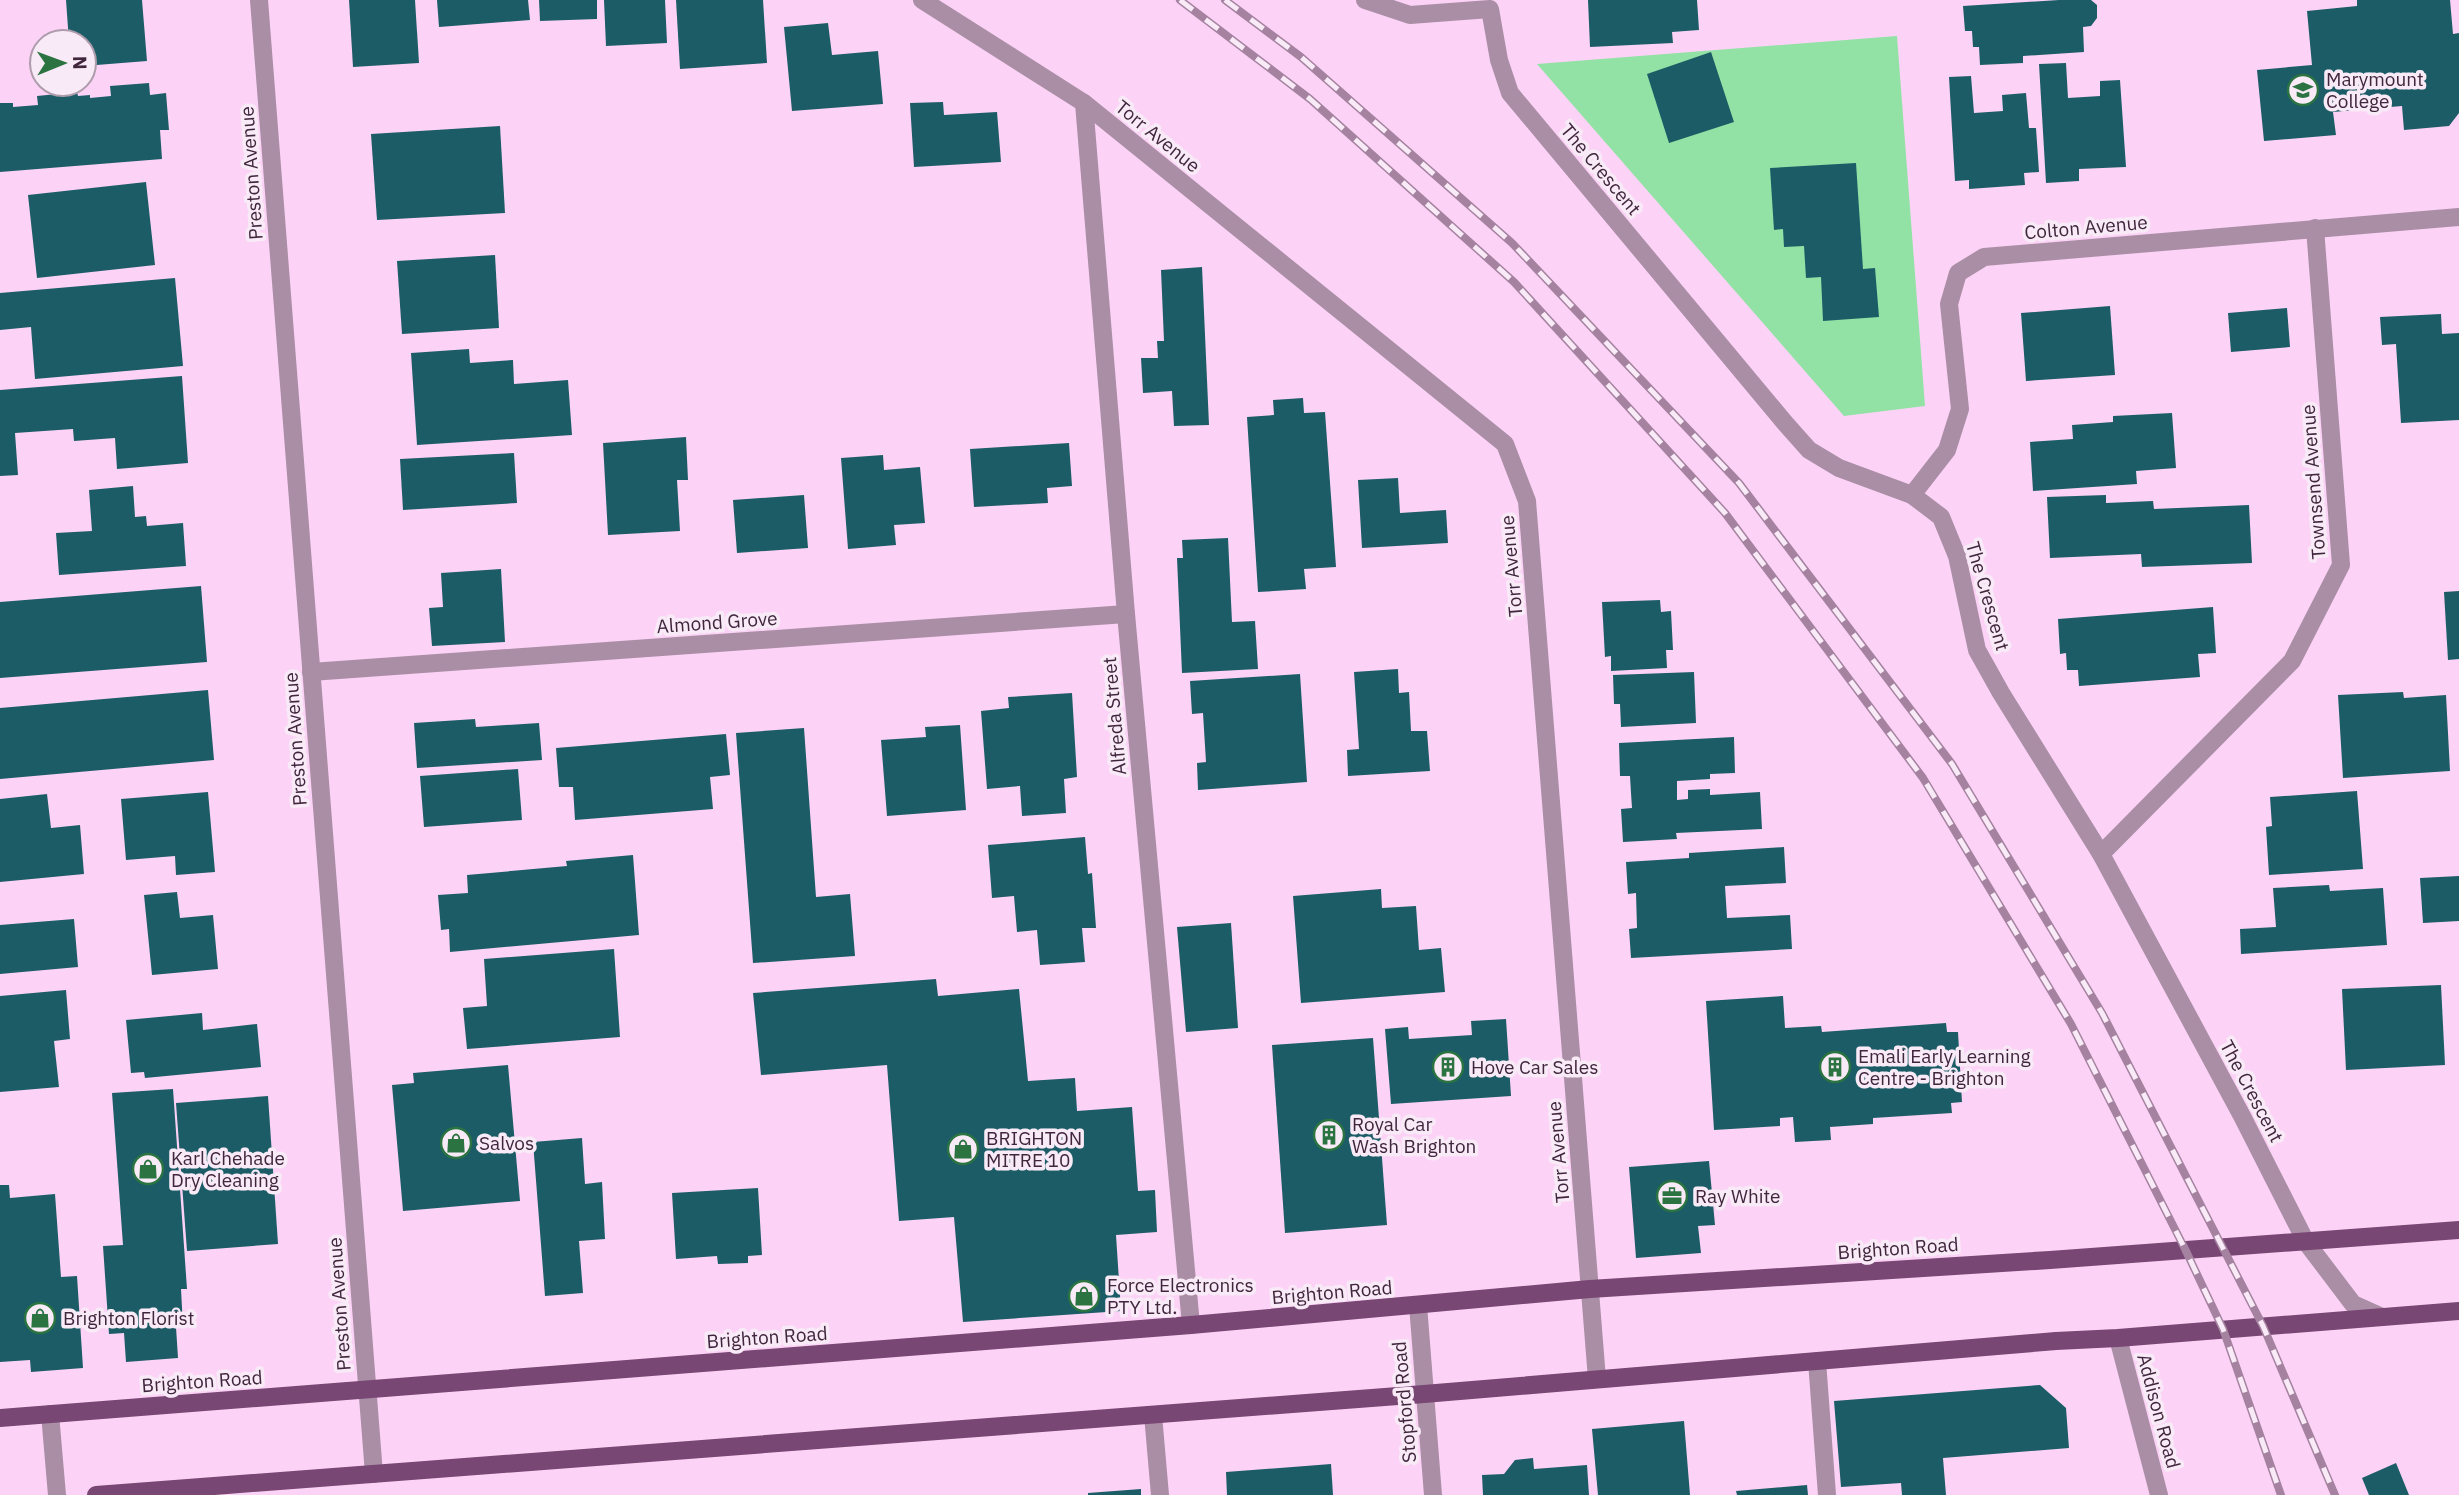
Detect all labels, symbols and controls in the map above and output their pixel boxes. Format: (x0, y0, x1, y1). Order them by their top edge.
north arrow (28, 28, 98, 98)
text: N (68, 56, 92, 70)
place label: Marymount College (2326, 67, 2424, 113)
school or university icon: Marymount College (2286, 73, 2320, 107)
street label: Torr Avenue (1111, 95, 1205, 177)
street label: Preston Avenue (234, 105, 268, 241)
street label: The Crescent (1556, 118, 1646, 220)
street label: Colton Avenue (2023, 210, 2149, 244)
street label: Townsend Avenue (2296, 404, 2330, 560)
street label: Torr Avenue (1495, 514, 1527, 618)
street label: The Crescent (1961, 539, 2015, 653)
street label: Almond Grove (656, 606, 778, 638)
street label: Alfreda Street (1097, 656, 1131, 776)
street label: Preston Avenue (278, 671, 312, 807)
street label: The Crescent (2215, 1036, 2289, 1146)
place label: Emali Early Learning Centre - Brighton (1858, 1044, 2031, 1090)
building icon: Hove Car Sales (1431, 1050, 1465, 1084)
building icon: Emali Early Learning Centre - Brighton (1818, 1050, 1852, 1084)
place label: Hove Car Sales (1471, 1055, 1598, 1079)
street label: Torr Avenue (1542, 1100, 1574, 1204)
place label: Royal Car Wash Brighton (1352, 1112, 1476, 1158)
building icon: Royal Car Wash Brighton (1312, 1118, 1346, 1152)
shop icon: Salvos (439, 1126, 473, 1160)
place label: BRIGHTON MITRE 10 (986, 1126, 1082, 1172)
place label: Salvos (479, 1131, 534, 1155)
shop icon: BRIGHTON MITRE 10 (946, 1132, 980, 1166)
place label: Karl Chehade Dry Cleaning (171, 1146, 285, 1192)
shop icon: Karl Chehade Dry Cleaning (131, 1152, 165, 1186)
office icon: Ray White (1655, 1179, 1689, 1213)
place label: Ray White (1695, 1184, 1780, 1208)
street label: Brighton Road (1837, 1232, 1959, 1264)
street label: Preston Avenue (322, 1236, 356, 1372)
place label: Force Electronics PTY Ltd. (1107, 1273, 1254, 1319)
street label: Brighton Road (1271, 1275, 1393, 1309)
shop icon: Force Electronics PTY Ltd. (1067, 1279, 1101, 1313)
shop icon: Brighton Florist (23, 1301, 57, 1335)
place label: Brighton Florist (63, 1306, 194, 1330)
street label: Brighton Road (706, 1321, 828, 1353)
street label: Stopford Road (1387, 1340, 1421, 1464)
street label: Addison Road (2132, 1351, 2186, 1471)
street label: Brighton Road (141, 1365, 263, 1397)

